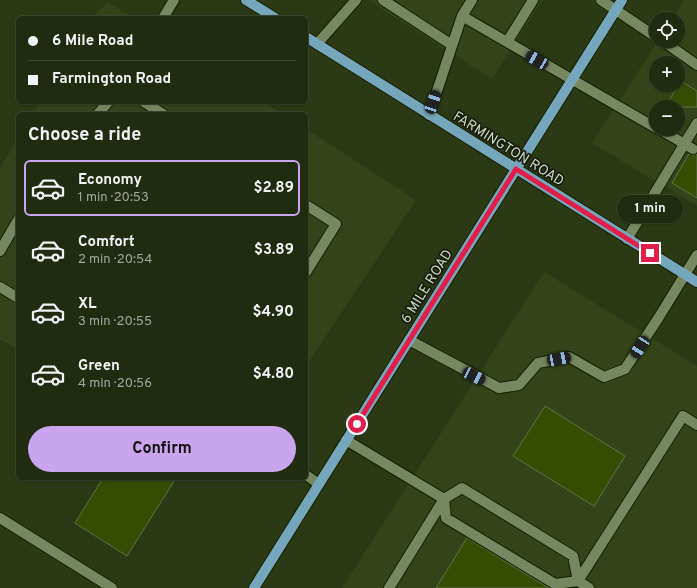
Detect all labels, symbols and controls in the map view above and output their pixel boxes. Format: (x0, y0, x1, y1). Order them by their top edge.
map controls (649, 12, 685, 136)
button: locate (649, 12, 685, 48)
text: 6 Mile Road (52, 32, 133, 51)
car (524, 49, 550, 71)
button: + (649, 56, 685, 92)
text: Farmington Road (52, 70, 171, 89)
car (424, 89, 442, 115)
button: − (649, 100, 685, 136)
street label: FARMINGTON ROAD (450, 108, 567, 190)
text: Choose a ride (28, 124, 141, 147)
icon: car (30, 170, 66, 206)
text: Economy (78, 171, 142, 190)
text: $2.89 (253, 179, 294, 198)
text: 1 min · 20:53 (78, 190, 149, 206)
callout: 1 min (617, 195, 683, 223)
text: 1 min (634, 201, 666, 217)
icon: car (30, 232, 66, 268)
text: Comfort (78, 233, 135, 252)
text: $3.89 (254, 241, 294, 260)
route end (641, 244, 659, 262)
street label: 6 MILE ROAD (398, 247, 457, 327)
text: 2 min · 20:54 (78, 252, 152, 268)
icon: car (30, 294, 66, 330)
text: XL (78, 295, 96, 314)
text: $4.90 (253, 303, 294, 322)
text: 3 min · 20:55 (78, 314, 152, 330)
car (628, 334, 652, 360)
car (546, 351, 572, 367)
icon: car (30, 356, 66, 392)
text: Green (78, 357, 120, 376)
text: $4.80 (253, 365, 294, 384)
car (461, 365, 487, 387)
text: 4 min · 20:56 (78, 376, 152, 392)
route start (348, 415, 366, 433)
button: Confirm (28, 426, 296, 472)

